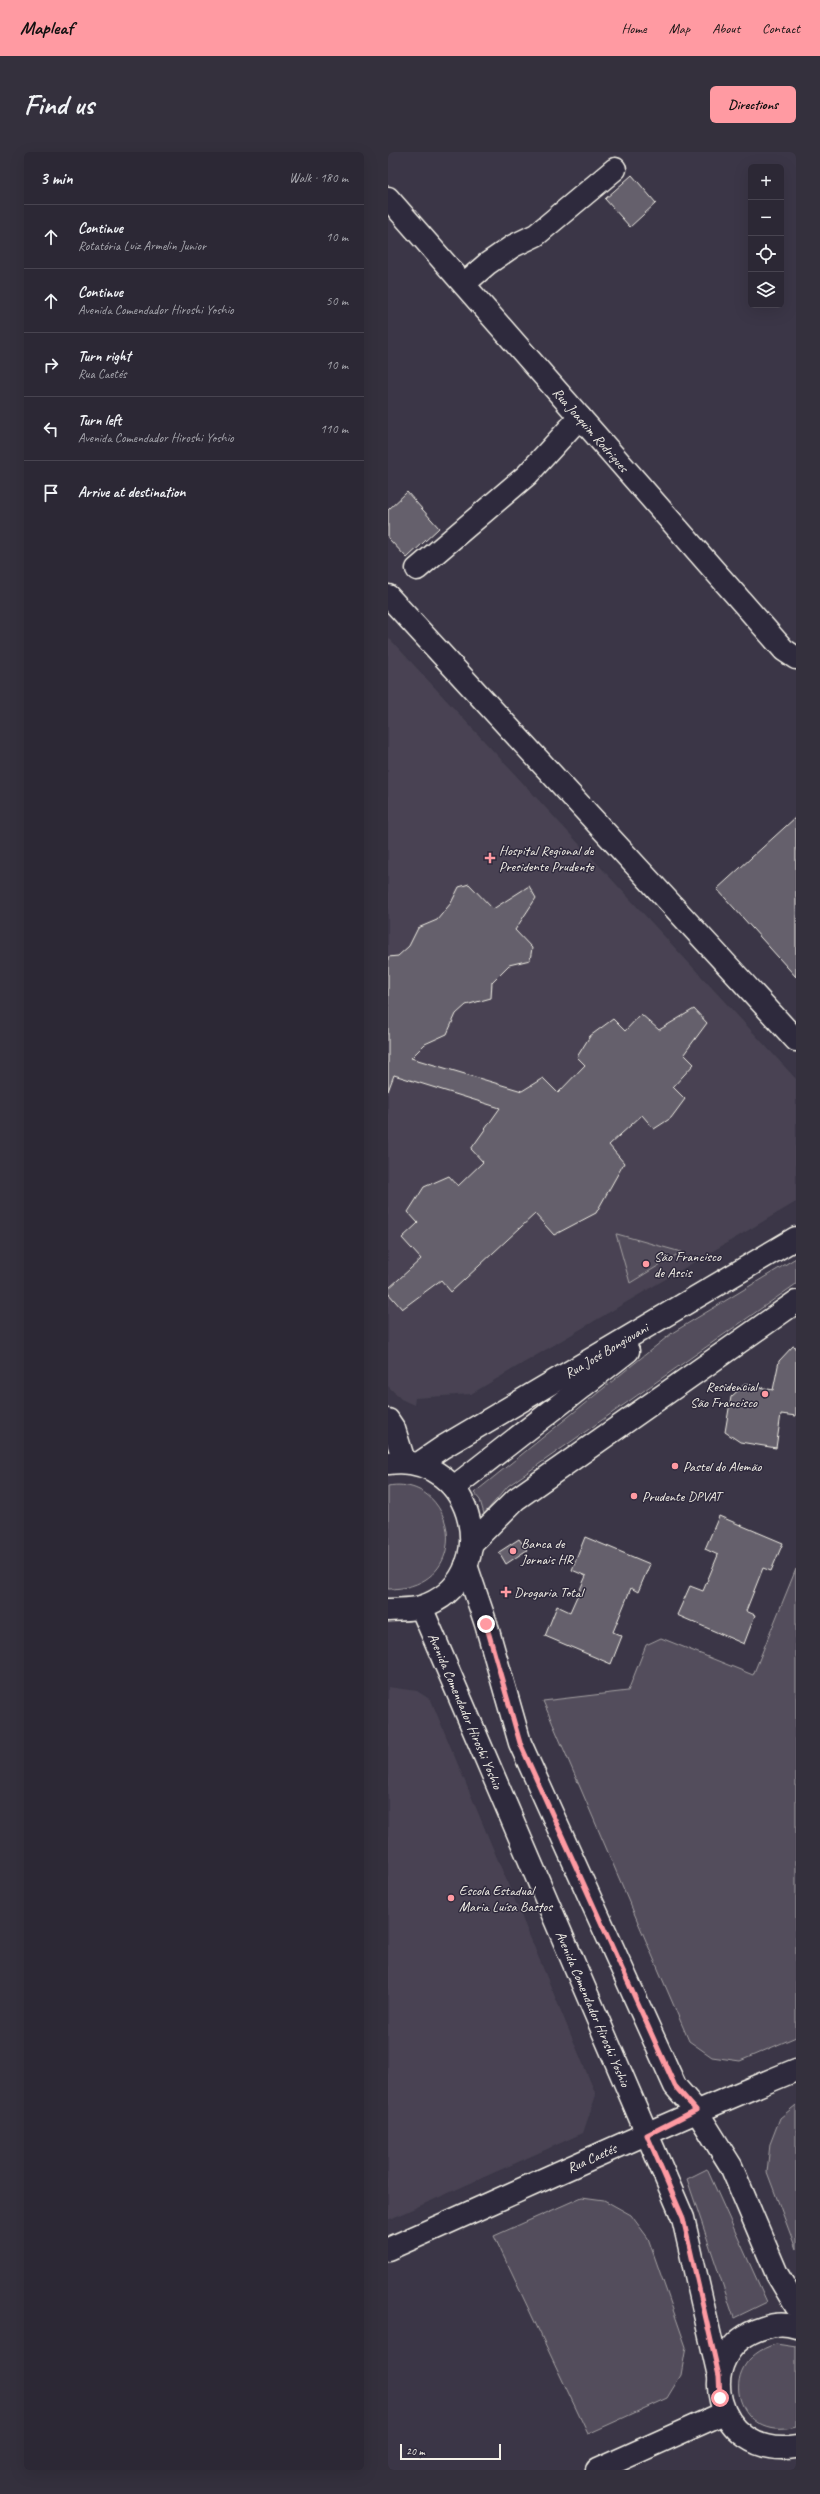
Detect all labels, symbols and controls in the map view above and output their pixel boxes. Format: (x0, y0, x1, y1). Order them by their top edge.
text: Mapleaf (20, 16, 73, 40)
text: Home (621, 20, 647, 37)
text: Map (669, 20, 690, 37)
text: About (712, 20, 740, 37)
text: Contact (762, 20, 800, 37)
button: Directions (710, 86, 796, 123)
text: Find us (24, 87, 94, 122)
map controls (748, 164, 784, 308)
button: + (748, 164, 784, 200)
text: 3 min (40, 168, 73, 189)
text: Walk · 180 m (289, 170, 348, 186)
button: − (748, 200, 784, 236)
text: Continue (78, 219, 123, 238)
icon: ahead (40, 226, 62, 248)
text: 10 m (326, 229, 348, 245)
button: locate (748, 236, 784, 272)
text: Rotatória Luiz Armelin Junior (78, 238, 206, 254)
button: layers (748, 272, 784, 308)
text: Continue (78, 283, 123, 302)
icon: ahead (40, 290, 62, 312)
text: 50 m (326, 293, 348, 309)
text: Avenida Comendador Hiroshi Yoshio (78, 302, 234, 318)
text: Turn right (78, 347, 131, 366)
icon: right (40, 354, 62, 376)
text: 10 m (326, 357, 348, 373)
text: Rua Caetés (78, 366, 127, 382)
street label: Rua Joaquim Rodrigues (549, 384, 633, 476)
text: Turn left (78, 411, 121, 430)
icon: left (40, 418, 62, 440)
text: 110 m (320, 421, 348, 437)
text: Avenida Comendador Hiroshi Yoshio (78, 430, 234, 446)
icon: arrive (40, 482, 62, 504)
text: Arrive at destination (78, 483, 185, 502)
place label: Hospital Regional de Presidente Prudente (499, 842, 595, 875)
marker: Hospital Regional de Presidente Prudente (484, 852, 496, 864)
place label: São Francisco de Assis (654, 1248, 722, 1281)
marker: São Francisco de Assis (641, 1259, 651, 1269)
street label: Rua José Bongiovani (561, 1318, 653, 1382)
place label: Residencial São Francisco (690, 1378, 760, 1411)
marker: Residencial São Francisco (760, 1389, 770, 1399)
place label: Pastel do Alemão (683, 1458, 762, 1475)
marker: Pastel do Alemão (670, 1461, 680, 1471)
place label: Prudente DPVAT (642, 1488, 725, 1505)
marker: Prudente DPVAT (629, 1491, 639, 1501)
place label: Banca de Jornais HR (520, 1535, 575, 1568)
marker: Banca de Jornais HR (508, 1546, 518, 1556)
place label: Drogaria Total (514, 1584, 586, 1601)
marker: Drogaria Total (501, 1587, 511, 1597)
route end (477, 1615, 495, 1633)
street label: Avenida Comendador Hiroshi Yoshio (425, 1630, 507, 1792)
place label: Escola Estadual Maria Luísa Bastos (459, 1882, 553, 1915)
marker: Escola Estadual Maria Luísa Bastos (446, 1893, 456, 1903)
street label: Avenida Comendador Hiroshi Yoshio (552, 1928, 635, 2090)
street label: Rua Caetés (564, 2139, 620, 2176)
route start (711, 2389, 729, 2407)
scale bar (400, 2442, 501, 2461)
text: 20 m (406, 2444, 425, 2458)

